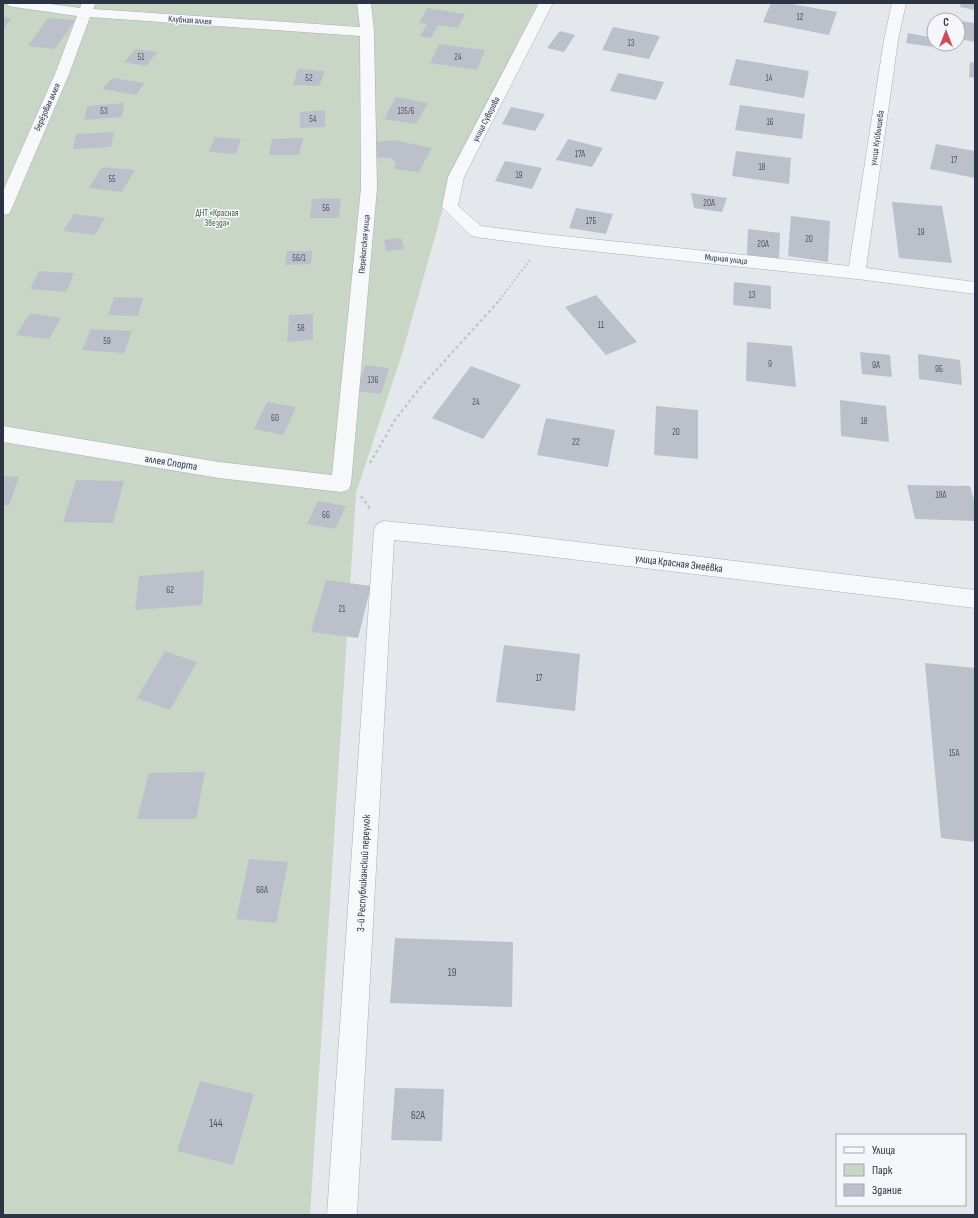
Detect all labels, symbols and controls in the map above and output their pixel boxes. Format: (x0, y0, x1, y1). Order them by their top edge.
house number: 12 (797, 12, 804, 23)
north arrow (926, 12, 966, 52)
street label: Клубная аллея (168, 13, 213, 28)
text: С (943, 16, 949, 29)
house number: 13 (628, 38, 635, 49)
house number: 51 (138, 52, 145, 63)
house number: 24 (454, 52, 462, 63)
house number: 52 (305, 73, 313, 84)
house number: 14 (766, 73, 773, 84)
street label: Берёзовая аллея (32, 81, 63, 133)
street label: улица Суворова (470, 95, 502, 144)
house number: 53 (100, 106, 108, 117)
house number: 135/6 (397, 106, 415, 117)
street label: улица Куйбышева (868, 110, 887, 166)
house number: 54 (309, 114, 317, 125)
house number: 16 (766, 117, 774, 128)
house number: 17А (575, 149, 585, 160)
house number: 17 (951, 155, 958, 166)
house number: 18 (758, 162, 766, 173)
house number: 19 (515, 170, 523, 181)
house number: 55 (108, 174, 116, 185)
house number: 20А (703, 198, 715, 209)
house number: 56 (322, 203, 330, 214)
park label: ДНТ «Красная Звезда» (195, 208, 239, 229)
street label: Перекопская улица (356, 214, 373, 274)
house number: 17Б (586, 216, 596, 227)
house number: 19 (917, 227, 925, 238)
house number: 20 (805, 234, 813, 245)
house number: 20А (757, 239, 769, 250)
street label: Мирная улица (704, 252, 748, 267)
house number: 56/1 (292, 253, 307, 264)
house number: 13 (749, 290, 756, 301)
house number: 11 (598, 320, 605, 331)
house number: 58 (297, 323, 305, 334)
house number: 59 (103, 336, 111, 347)
house number: 9 (768, 359, 772, 370)
house number: 9А (872, 360, 880, 371)
house number: 9Б (935, 364, 943, 375)
house number: 136 (368, 375, 378, 386)
house number: 24 (472, 397, 480, 408)
house number: 60 (271, 413, 279, 424)
house number: 18 (860, 416, 868, 427)
house number: 20 (672, 427, 680, 438)
house number: 22 (572, 437, 580, 448)
street label: аллея Спорта (144, 452, 198, 473)
house number: 18А (936, 490, 947, 501)
house number: 66 (322, 510, 330, 521)
street label: улица Красная Змеёвка (634, 552, 723, 575)
house number: 62 (166, 585, 174, 596)
house number: 21 (339, 604, 346, 615)
house number: 17 (536, 673, 543, 684)
house number: 15А (949, 748, 959, 759)
street label: 3-й Республиканский переулок (354, 813, 373, 932)
house number: 68А (256, 885, 268, 896)
house number: 19 (448, 966, 456, 979)
house number: 62А (411, 1109, 425, 1122)
house number: 144 (209, 1117, 223, 1130)
legend (836, 1134, 966, 1206)
text: Улица (872, 1143, 896, 1158)
text: Парк (872, 1163, 893, 1178)
text: Здание (872, 1183, 902, 1198)

